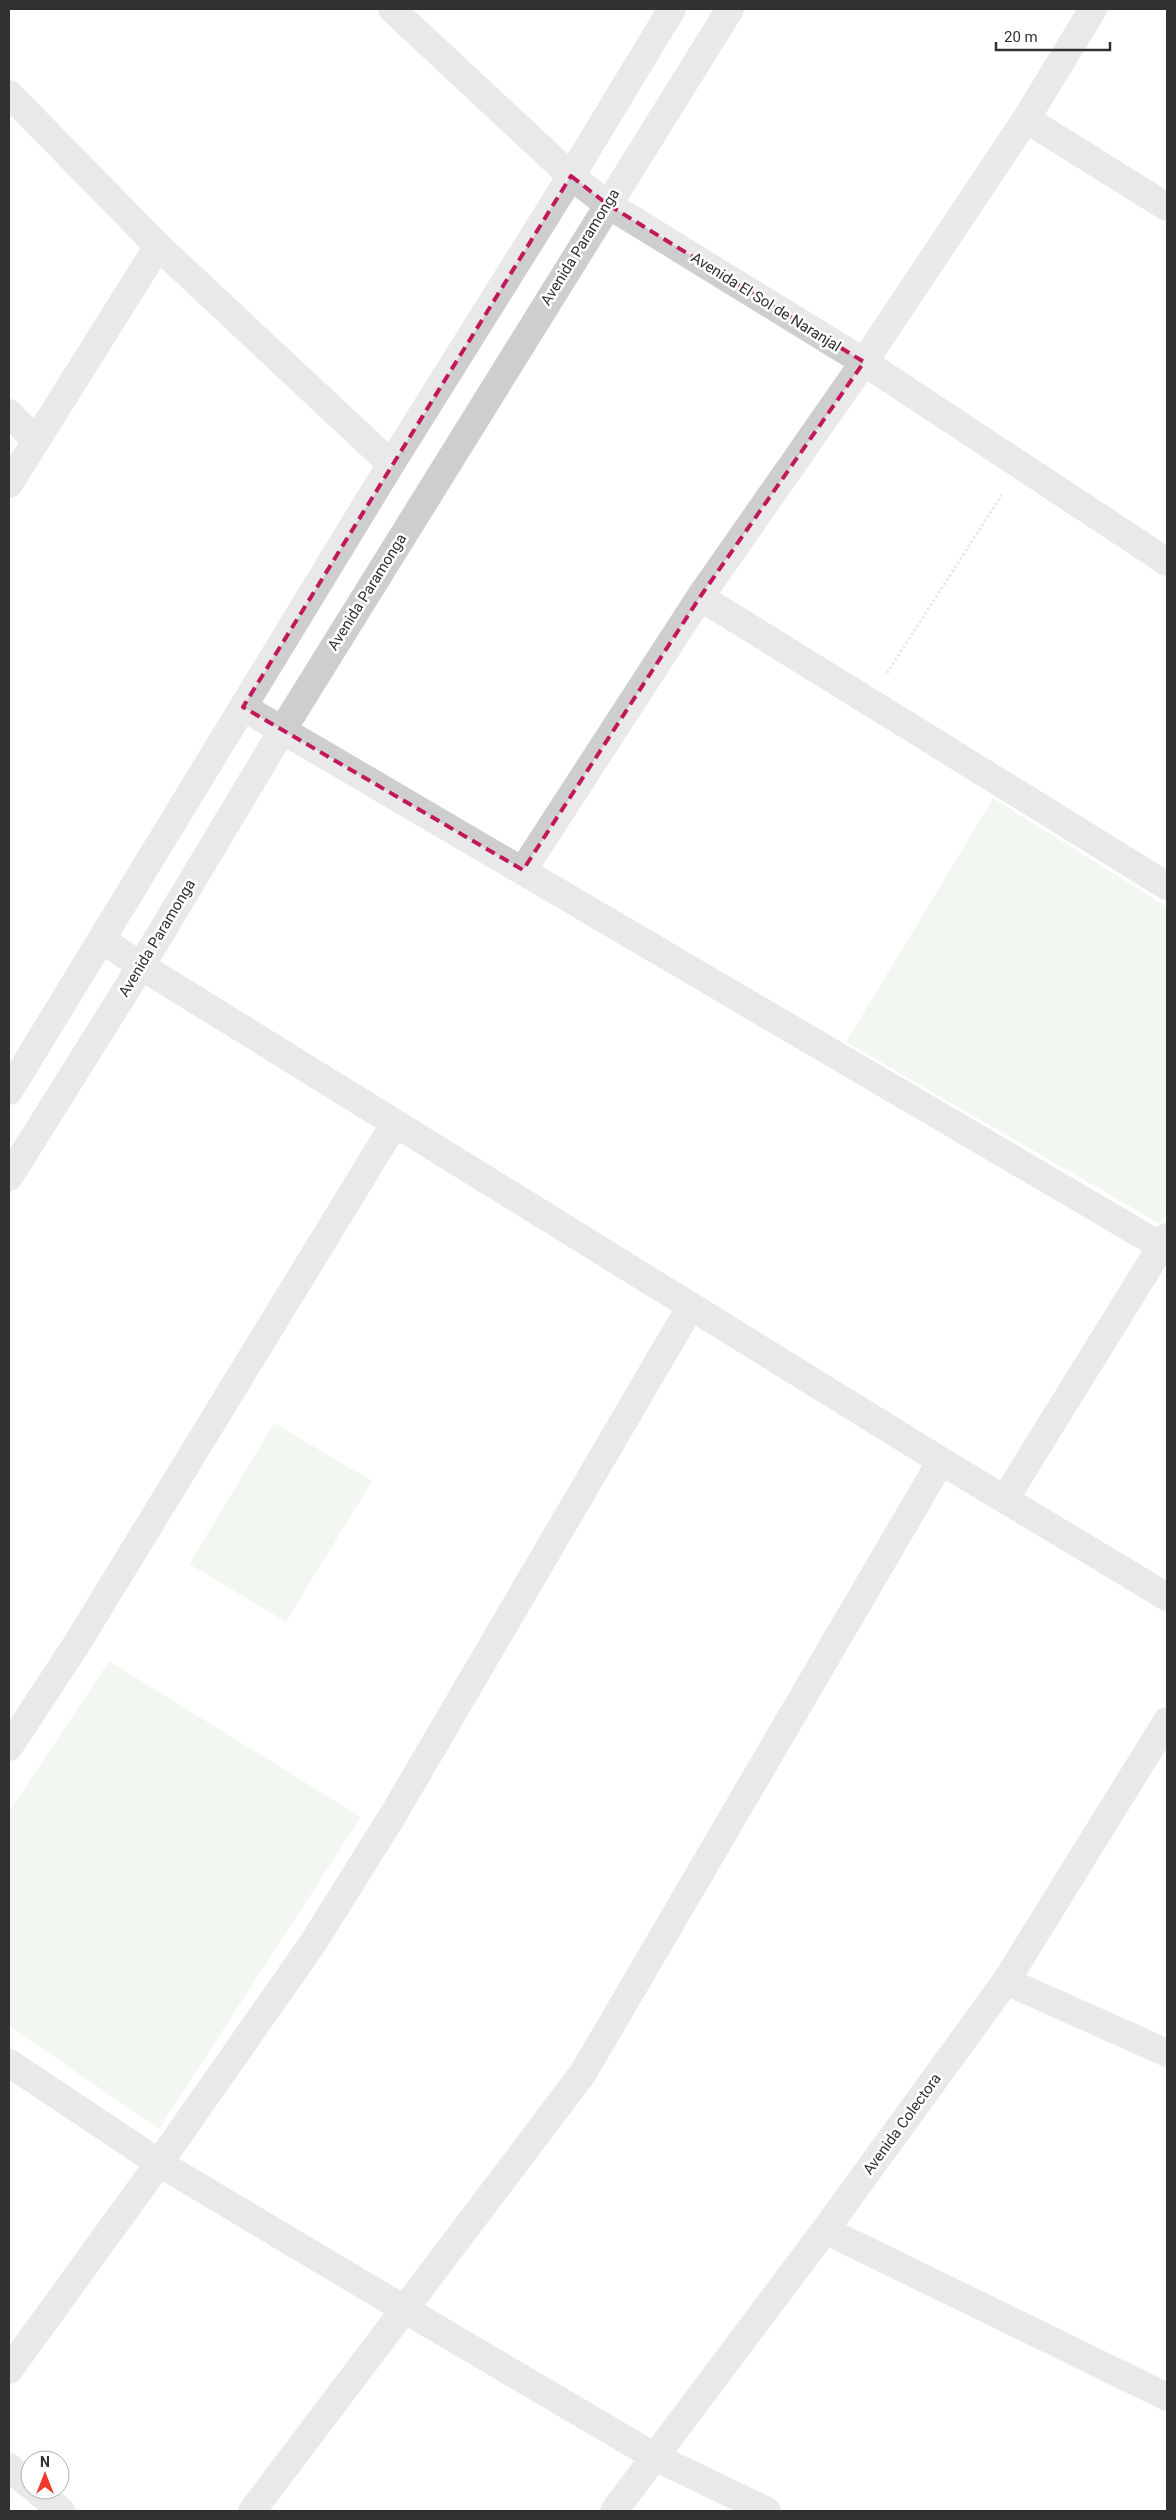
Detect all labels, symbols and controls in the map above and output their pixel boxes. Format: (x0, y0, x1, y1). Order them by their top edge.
scale bar (996, 20, 1110, 52)
text: 20 m (1004, 28, 1038, 46)
street label: Avenida Paramonga (537, 185, 623, 309)
street label: Avenida El Sol de Naranjal (688, 248, 844, 356)
street label: Avenida Paramonga (324, 530, 410, 654)
street label: Avenida Paramonga (115, 876, 199, 1000)
street label: Avenida Colectora (859, 2070, 945, 2178)
north arrow (20, 2450, 70, 2500)
text: N (40, 2454, 50, 2470)

